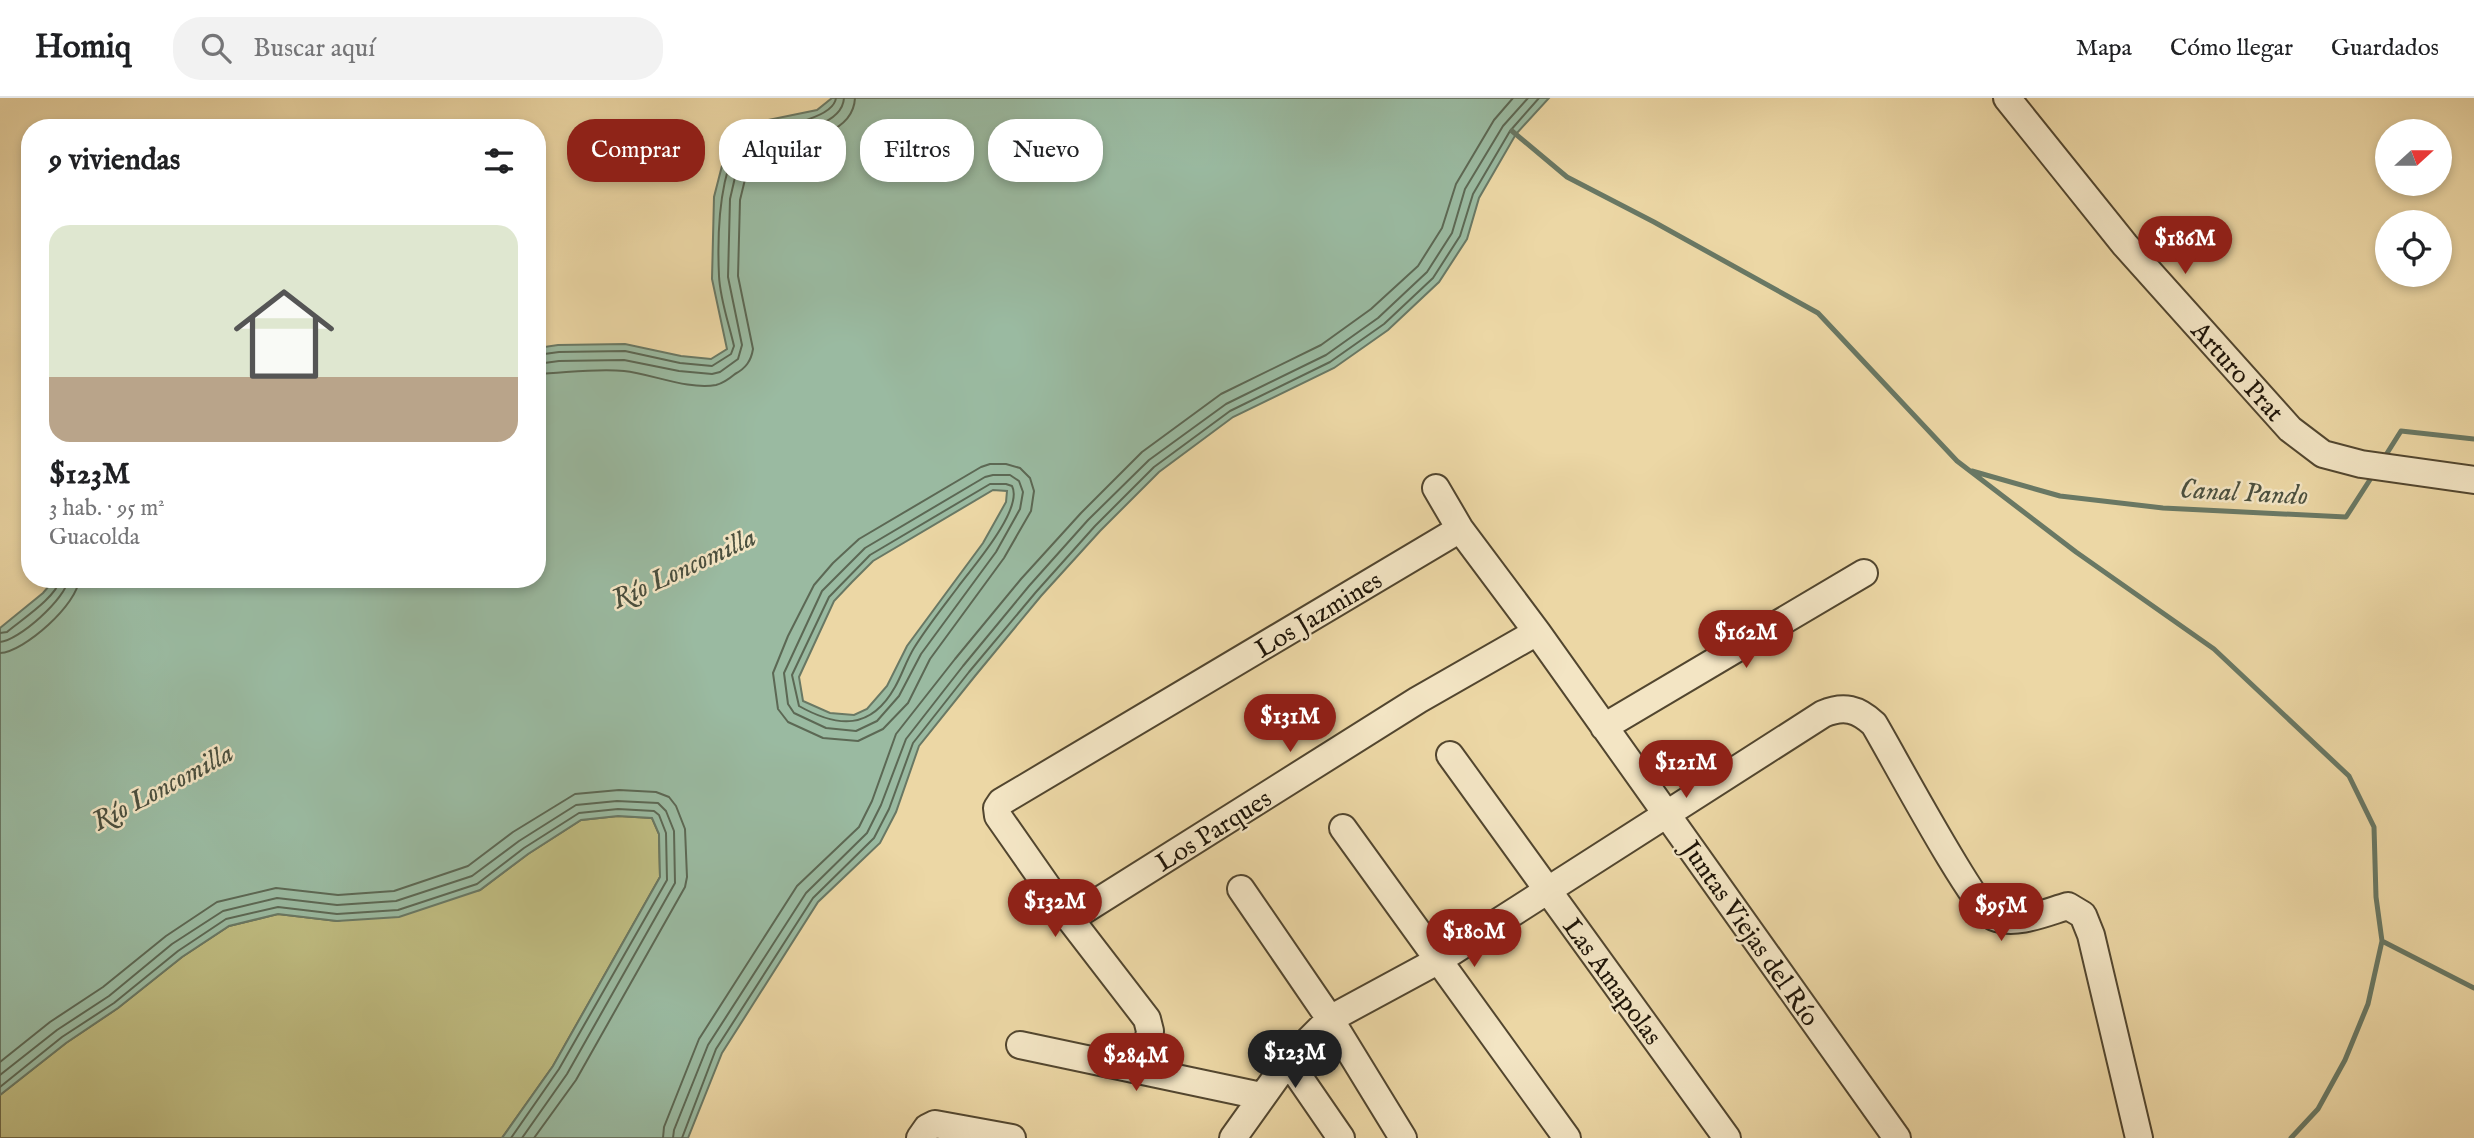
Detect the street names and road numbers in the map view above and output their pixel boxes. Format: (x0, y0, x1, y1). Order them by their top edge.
street label: Arturo Prat (2183, 314, 2291, 429)
street label: Los Jazmines (1249, 564, 1388, 666)
street label: Los Parques (1150, 783, 1278, 880)
street label: Juntas Viejas del Río (1672, 832, 1826, 1033)
street label: Las Amapolas (1555, 912, 1669, 1052)

